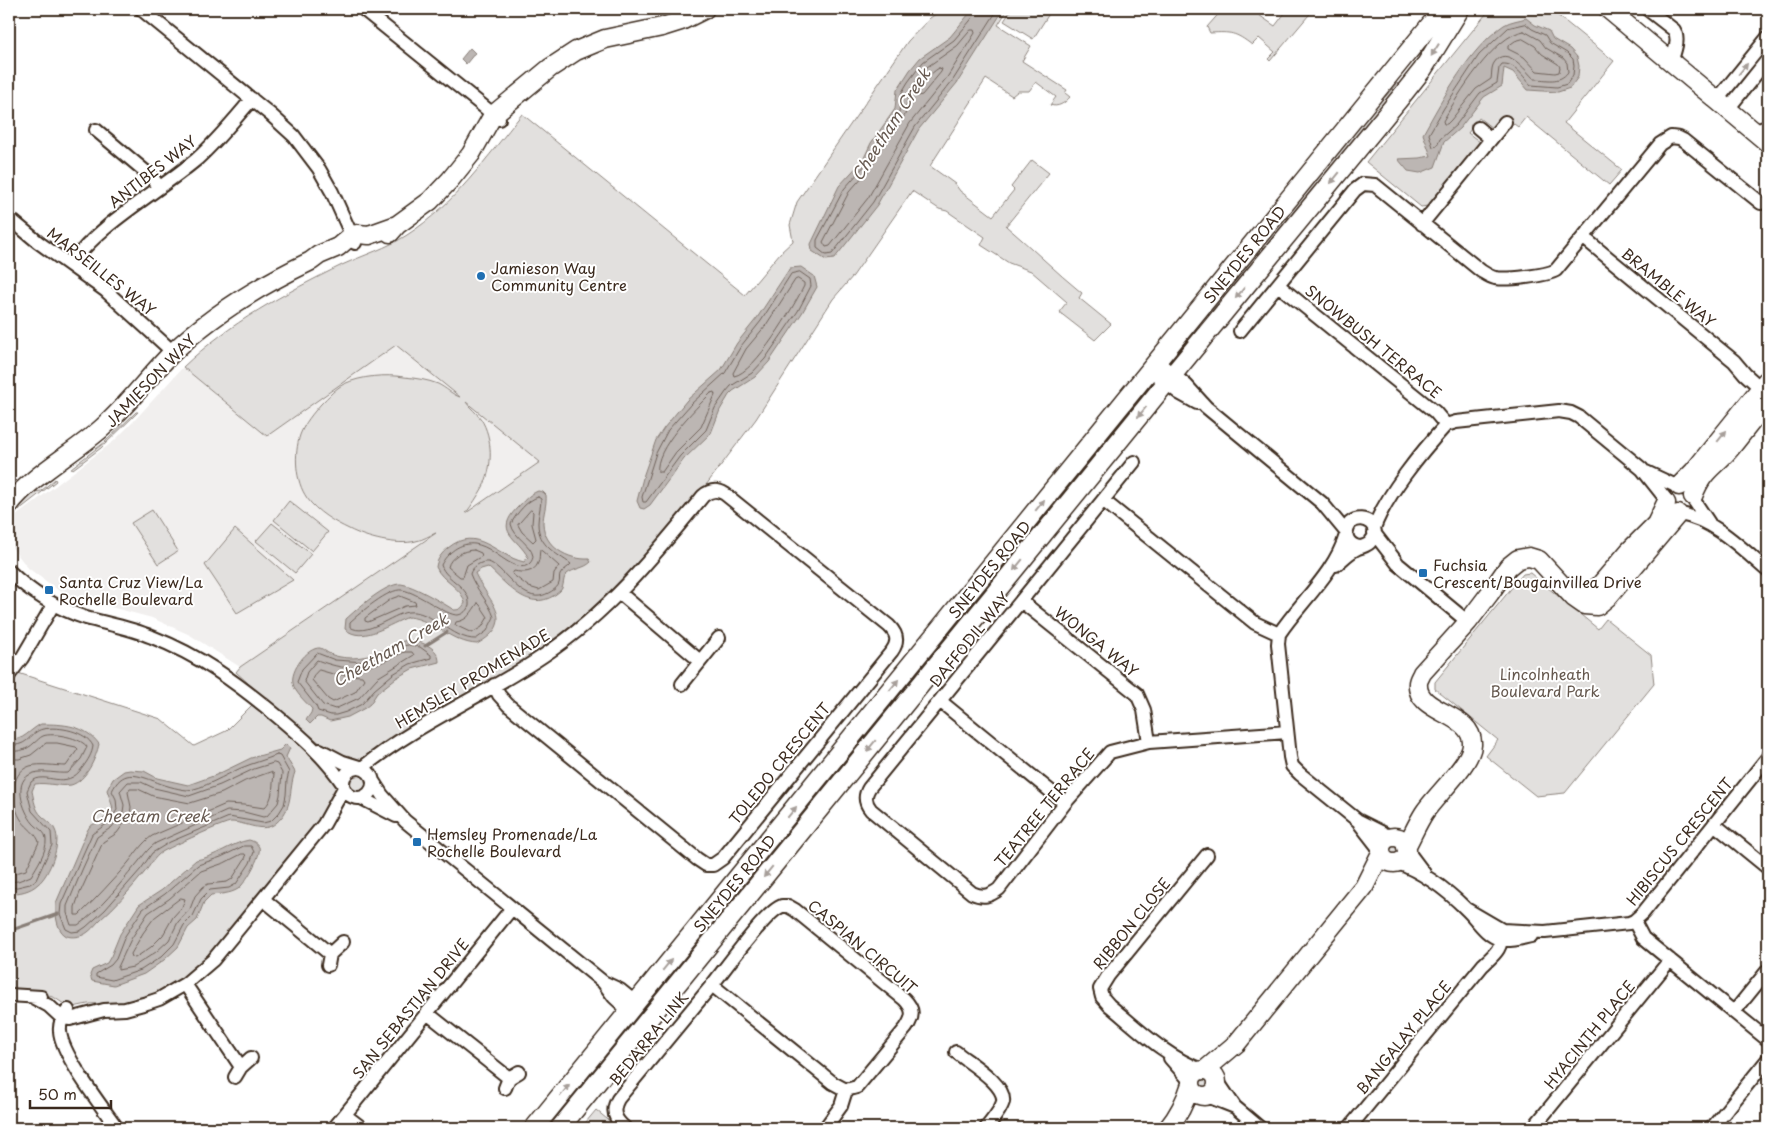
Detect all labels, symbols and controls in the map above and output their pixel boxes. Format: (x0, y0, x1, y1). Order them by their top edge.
one-way arrow (1430, 44, 1439, 57)
water label: Cheetham Creek (845, 62, 936, 185)
one-way arrow (1737, 62, 1748, 75)
street label: ANTIBES WAY (103, 129, 201, 213)
one-way arrow (1329, 171, 1340, 184)
street label: SNEYDES ROAD (1197, 200, 1291, 308)
street label: MARSEILLES WAY (43, 221, 162, 321)
street label: BRAMBLE WAY (1617, 242, 1721, 332)
place label: Jamieson Way Community Centre (491, 256, 627, 296)
marker: Jamieson Way Community Centre (475, 270, 487, 282)
street label: SNOWBUSH TERRACE (1301, 279, 1447, 403)
one-way arrow (1235, 286, 1246, 299)
street label: JAMIESON WAY (99, 328, 201, 432)
one-way arrow (1136, 405, 1147, 418)
one-way arrow (1717, 430, 1728, 443)
one-way arrow (1035, 499, 1046, 512)
street label: SNEYDES ROAD (942, 515, 1036, 623)
place label: Fuchsia Crescent/Bougainvillea Drive (1433, 553, 1642, 593)
one-way arrow (1012, 559, 1023, 572)
marker: Fuchsia Crescent/Bougainvillea Drive (1417, 567, 1429, 579)
place label: Santa Cruz View/La Rochelle Boulevard (59, 570, 203, 610)
marker: Santa Cruz View/La Rochelle Boulevard (43, 584, 55, 596)
street label: DAFFODIL WAY (923, 586, 1015, 692)
street label: WONGA WAY (1050, 600, 1144, 682)
water label: Cheetham Creek (328, 606, 453, 692)
street label: HEMSLEY PROMENADE (390, 623, 554, 733)
park label: Lincolnheath Boulevard Park (1490, 662, 1600, 702)
one-way arrow (888, 679, 899, 692)
street label: TOLEDO CRESCENT (723, 697, 836, 829)
one-way arrow (866, 740, 877, 752)
street label: TEATREE TERRACE (989, 742, 1099, 872)
street label: HIBISCUS CRESCENT (1620, 772, 1738, 910)
water label: Cheetam Creek (91, 803, 210, 827)
one-way arrow (786, 805, 797, 818)
place label: Hemsley Promenade/La Rochelle Boulevard (427, 822, 598, 862)
street label: SNEYDES ROAD (687, 829, 781, 937)
marker: Hemsley Promenade/La Rochelle Boulevard (411, 836, 423, 848)
one-way arrow (763, 865, 774, 878)
street label: RIBBON CLOSE (1087, 872, 1175, 974)
street label: CASPIAN CIRCUIT (803, 893, 923, 999)
street label: SAN SEBASTIAN DRIVE (346, 933, 474, 1083)
one-way arrow (662, 959, 673, 972)
street label: BANGALAY PLACE (1350, 975, 1456, 1099)
street label: HYACINTH PLACE (1538, 975, 1640, 1093)
street label: BEDARRA LINK (603, 986, 693, 1090)
scale bar (30, 1077, 111, 1109)
text: 50 m (38, 1082, 77, 1105)
one-way arrow (559, 1084, 570, 1097)

